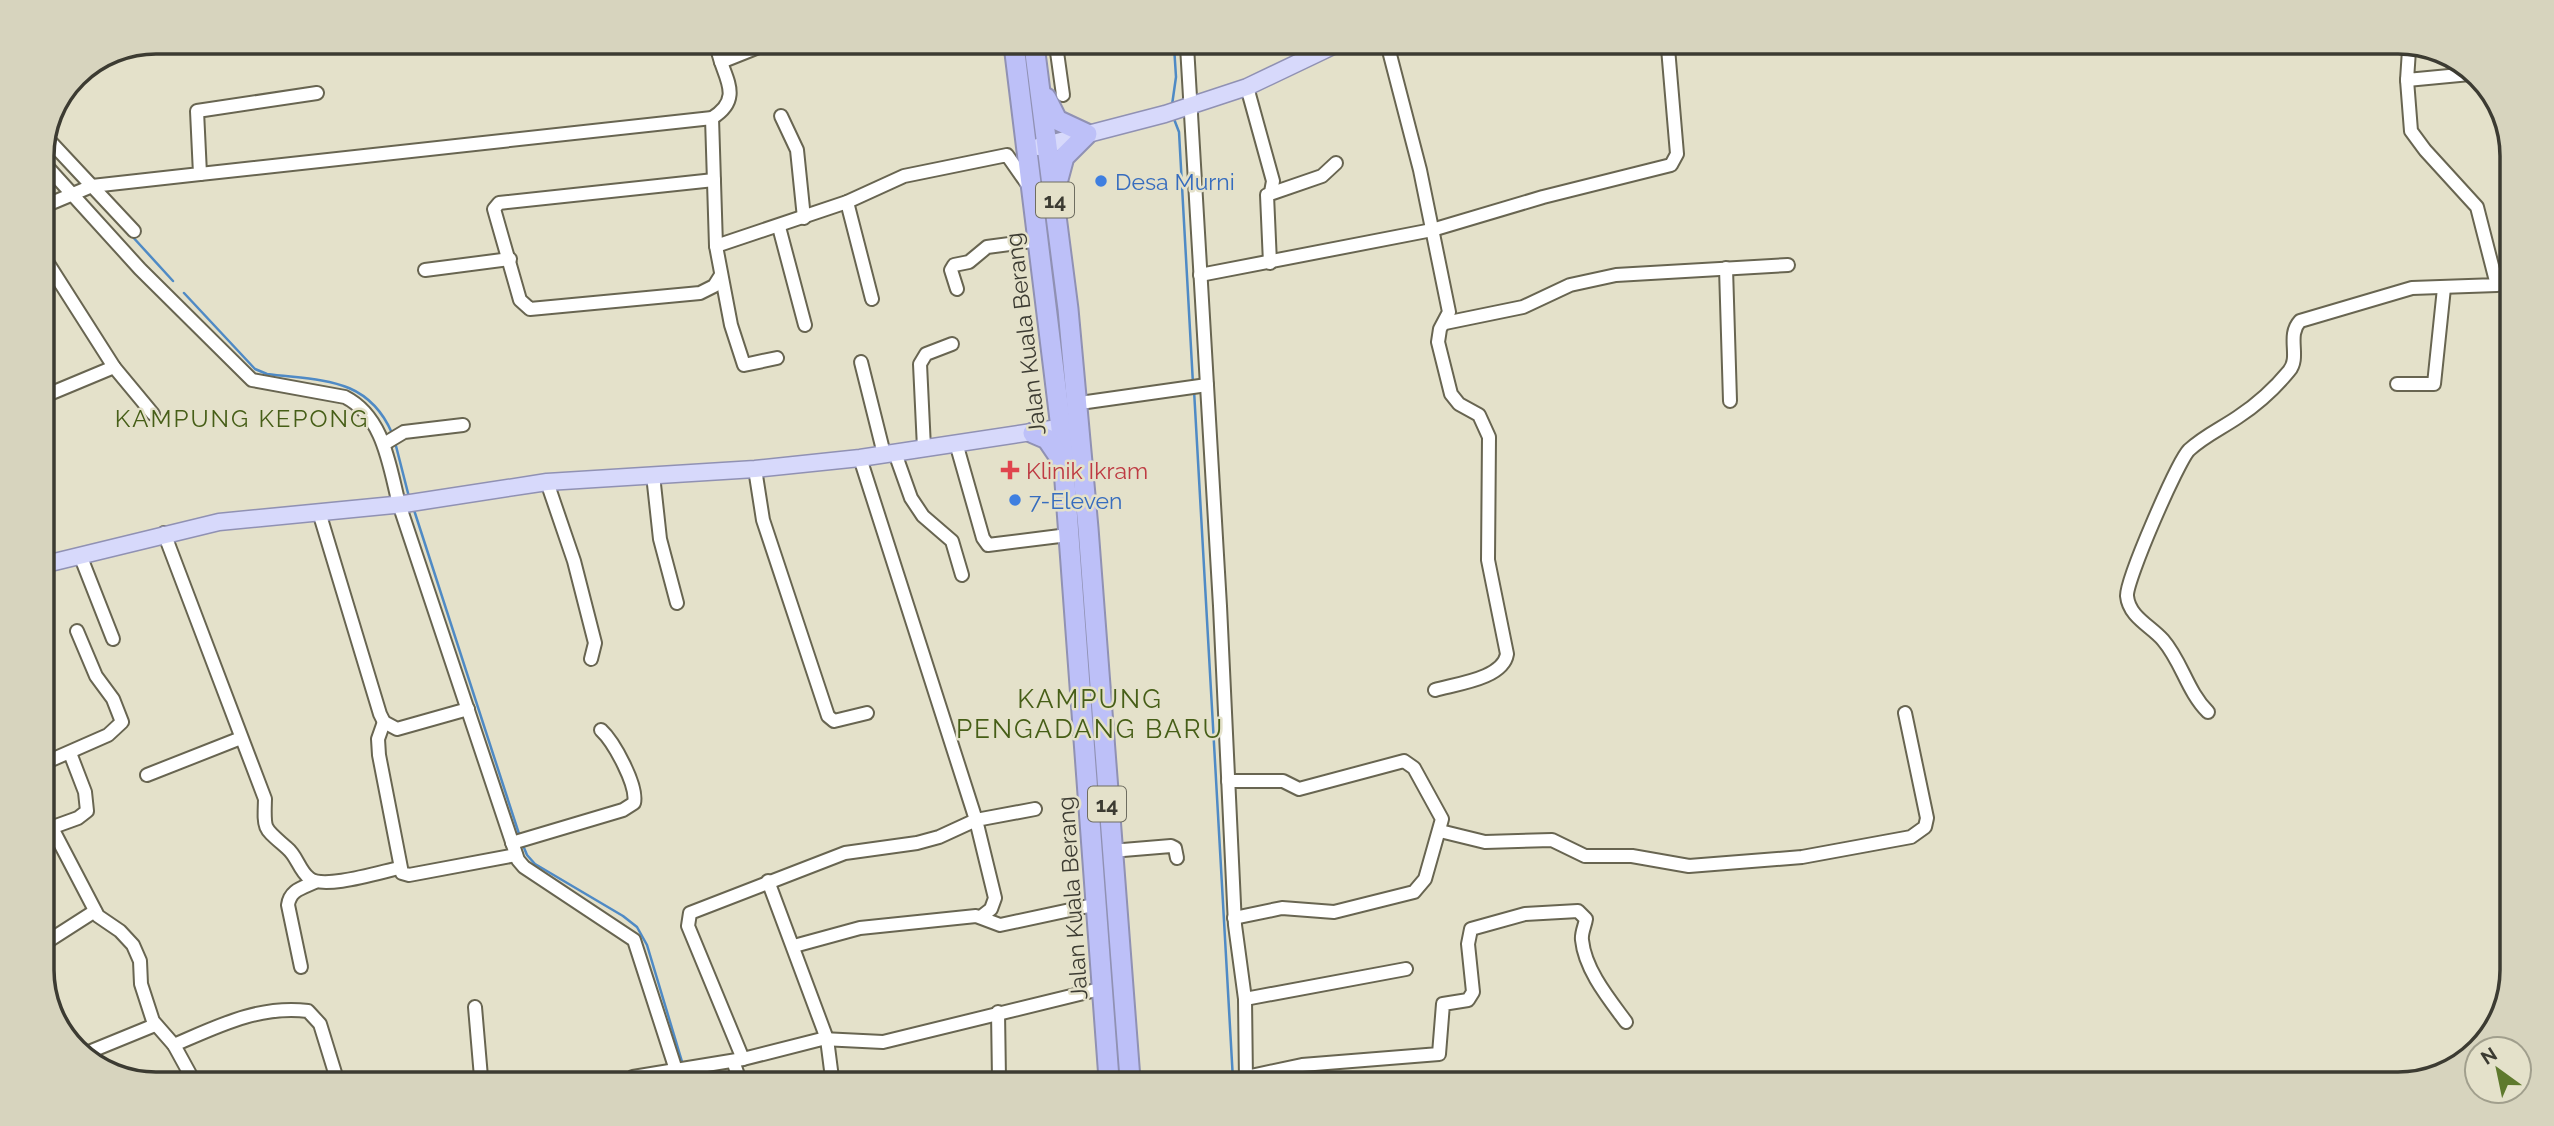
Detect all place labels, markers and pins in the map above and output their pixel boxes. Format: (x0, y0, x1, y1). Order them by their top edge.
place label: Desa Murni (1115, 168, 1235, 195)
marker: Desa Murni (1093, 173, 1109, 189)
place label: Klinik Ikram (1026, 457, 1148, 484)
marker: Klinik Ikram (1000, 460, 1020, 480)
place label: 7-Eleven (1029, 487, 1123, 514)
marker: 7-Eleven (1007, 492, 1023, 508)

